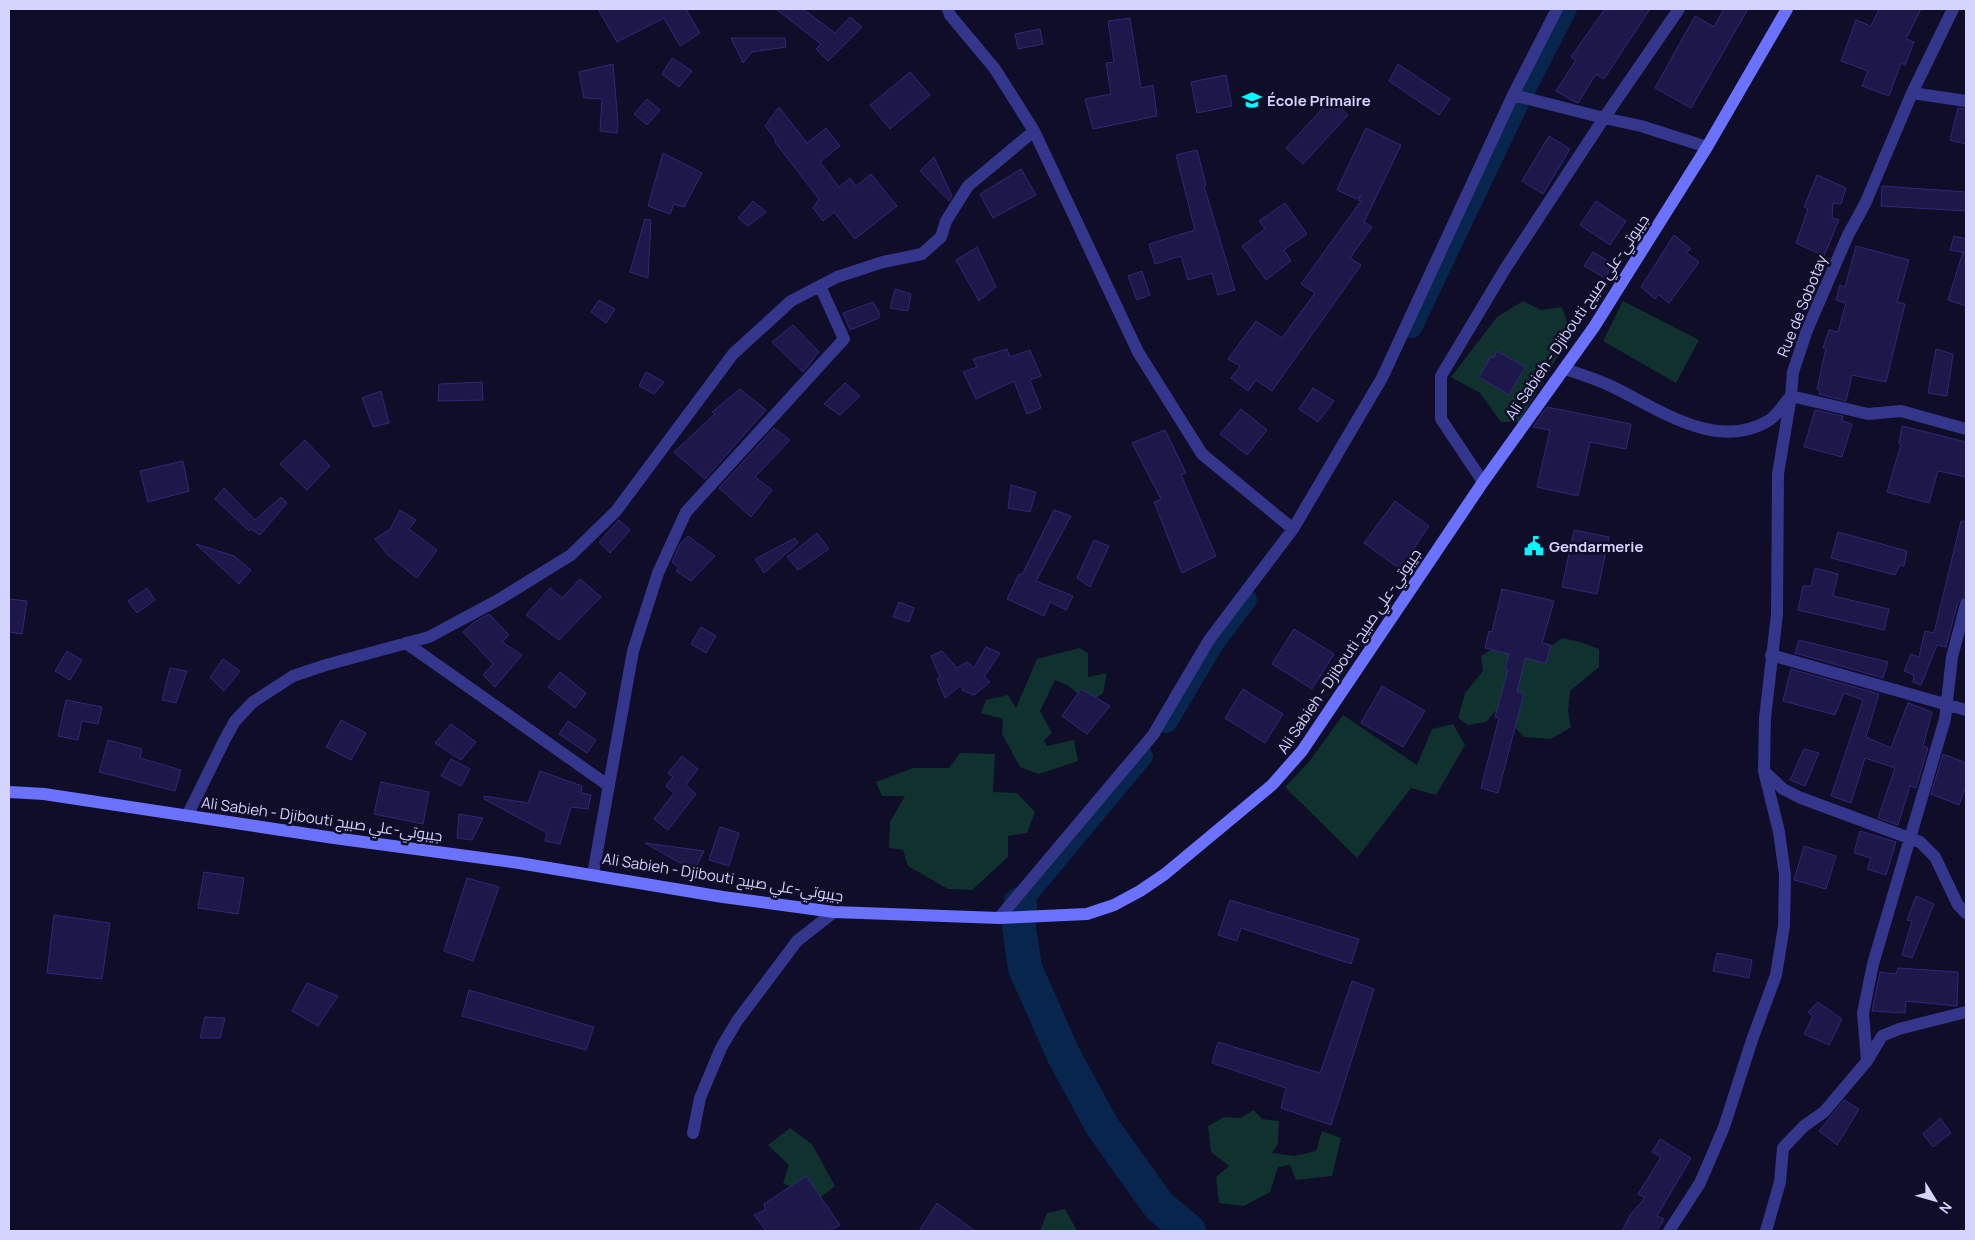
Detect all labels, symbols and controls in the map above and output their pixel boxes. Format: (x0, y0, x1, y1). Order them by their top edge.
school or university icon: École Primaire (1241, 89, 1263, 111)
place label: École Primaire (1267, 90, 1371, 111)
street label: Ali Sabieh - Djibouti جيبوتي-علي صبيح (1500, 210, 1655, 425)
street label: Rue de Sobotay (1772, 252, 1832, 360)
public building icon: Gendarmerie (1523, 535, 1545, 557)
place label: Gendarmerie (1549, 536, 1644, 557)
street label: Ali Sabieh - Djibouti جيبوتي-علي صبيح (1272, 544, 1427, 759)
street label: Ali Sabieh - Djibouti جيبوتي-علي صبيح (200, 792, 444, 848)
street label: Ali Sabieh - Djibouti جيبوتي-علي صبيح (601, 848, 845, 908)
north arrow (1910, 1175, 1960, 1225)
text: N (1935, 1198, 1956, 1218)

